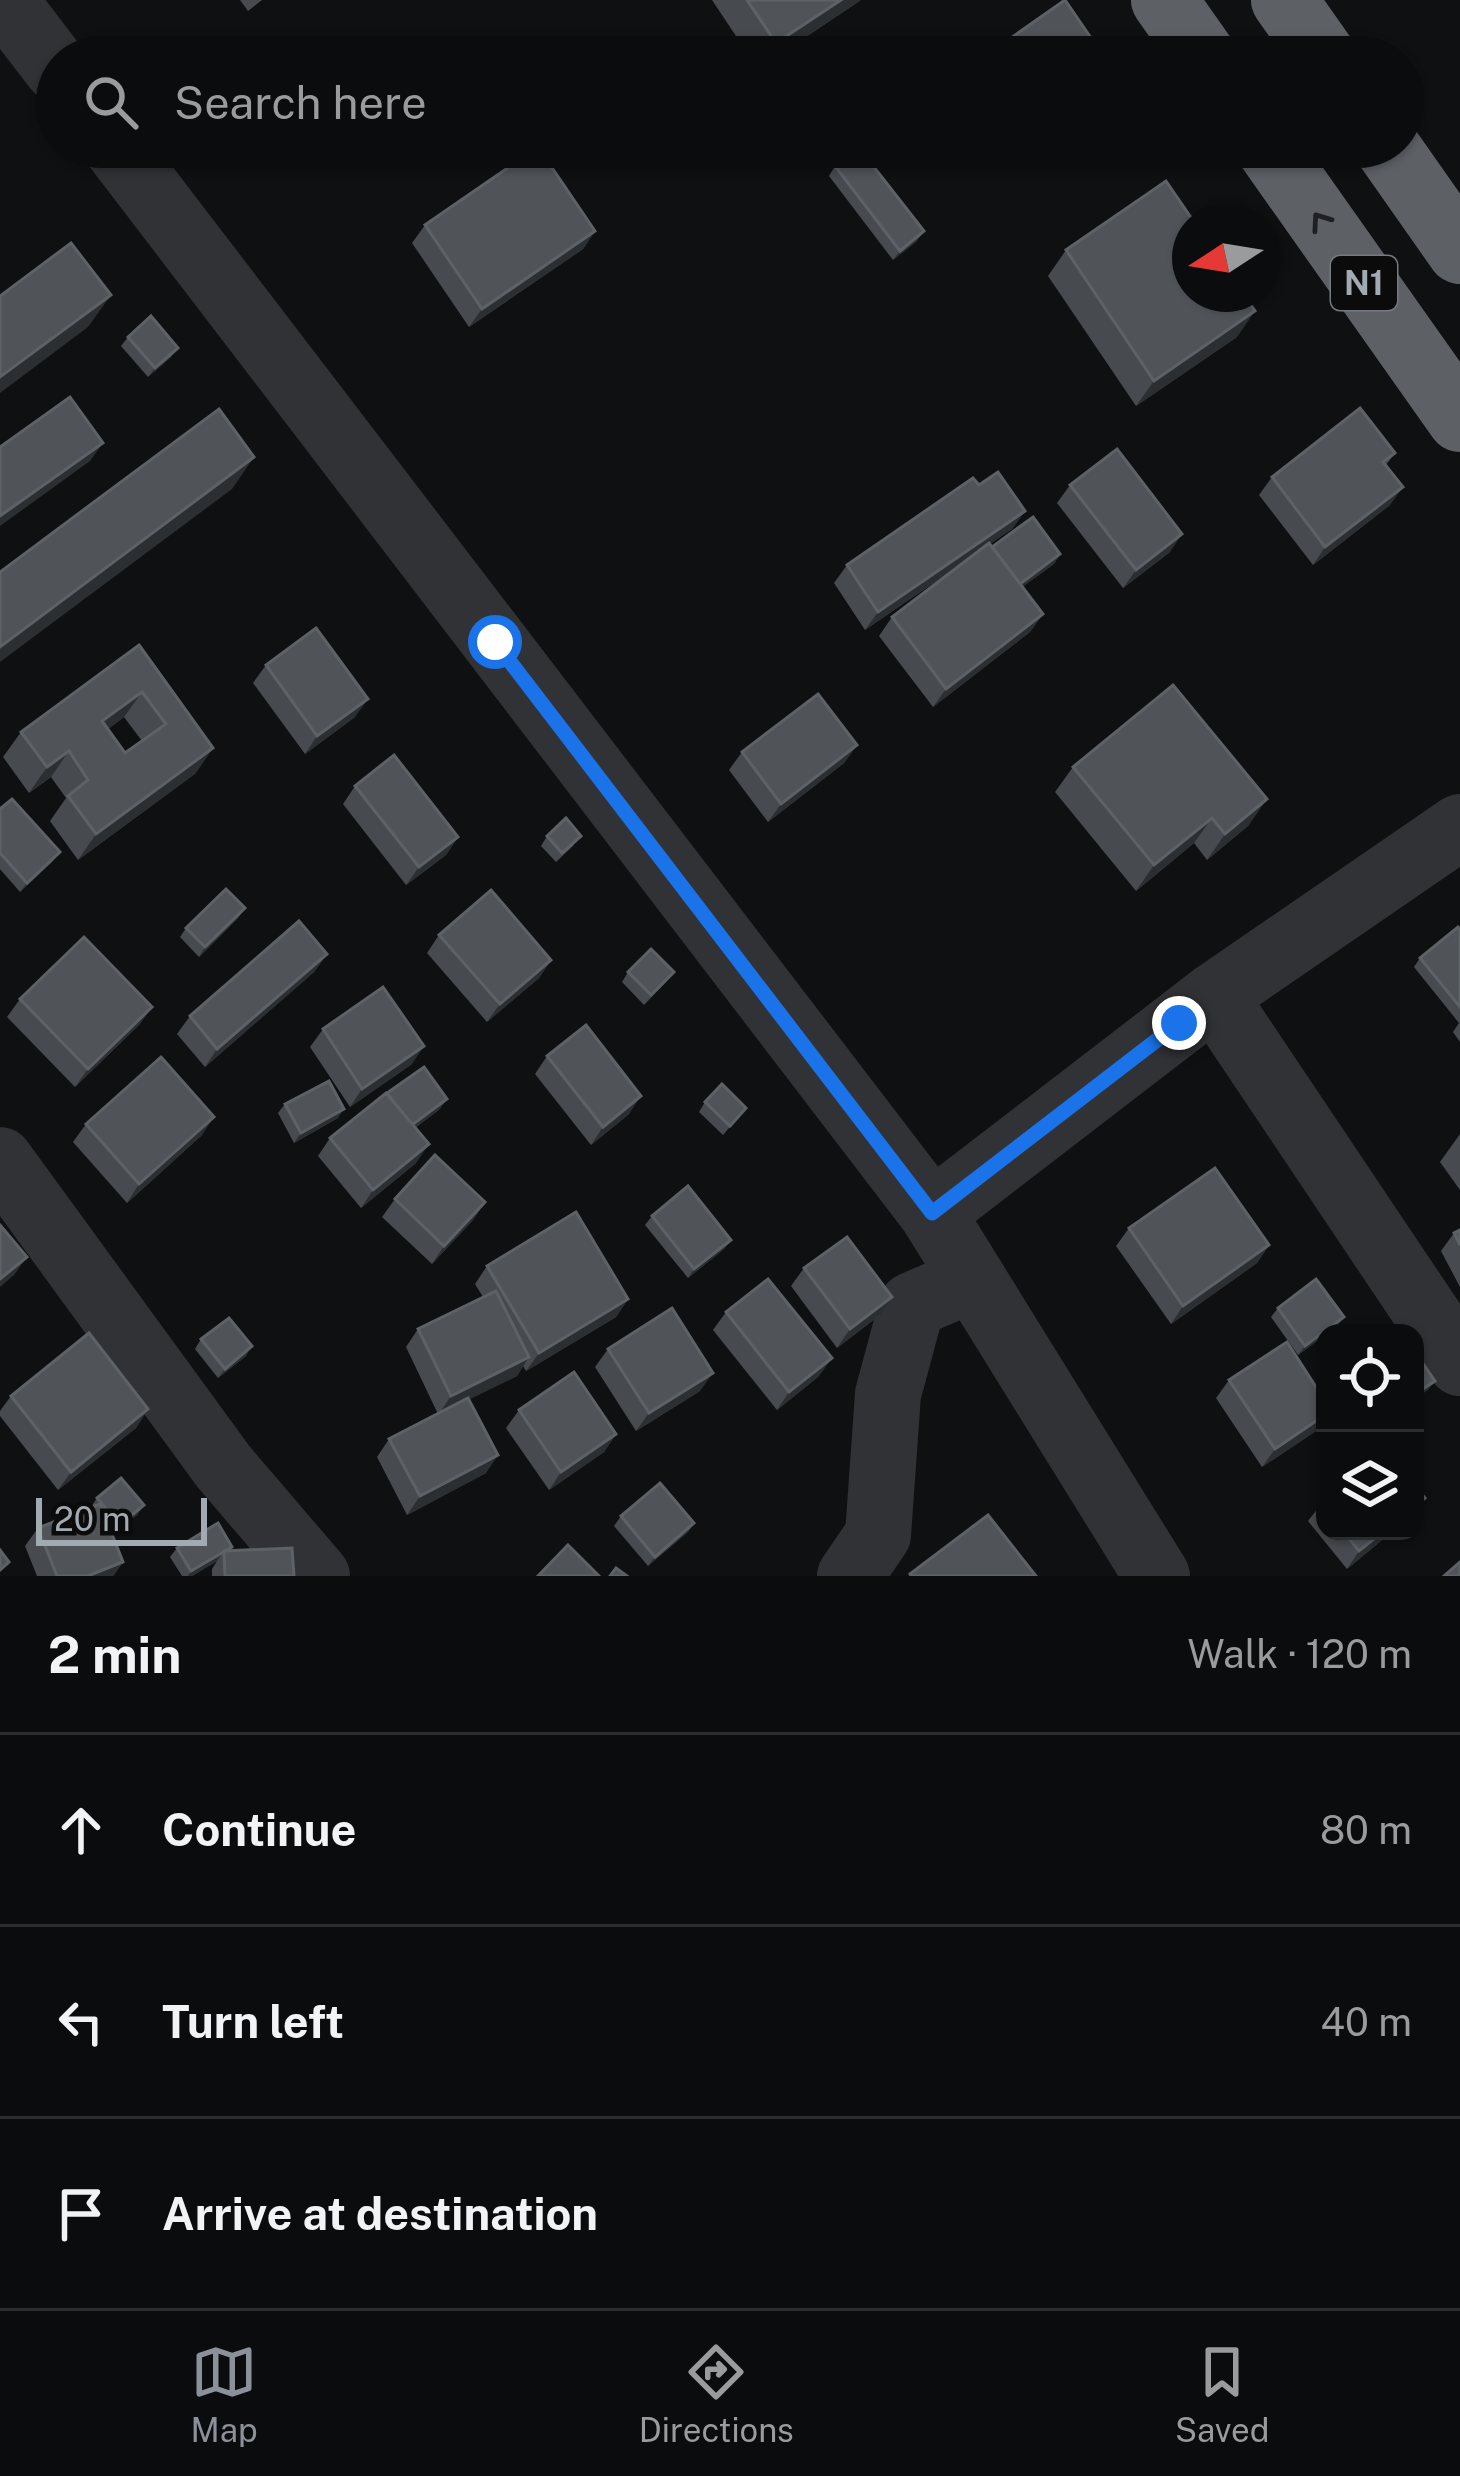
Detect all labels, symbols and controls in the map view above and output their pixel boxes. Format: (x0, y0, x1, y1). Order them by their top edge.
search box (36, 36, 1424, 168)
icon: search (78, 69, 144, 135)
text: Search here (174, 76, 427, 129)
north arrow (1172, 204, 1280, 312)
one-way arrow (1312, 212, 1334, 234)
road number: N1 (1331, 256, 1397, 310)
route start (468, 615, 522, 669)
route end (1152, 996, 1206, 1050)
map controls (1316, 1324, 1424, 1540)
button: locate (1316, 1324, 1424, 1432)
button: layers (1316, 1432, 1424, 1540)
scale bar (36, 1492, 207, 1545)
text: 20 m (54, 1500, 130, 1538)
text: 2 min (48, 1625, 182, 1684)
text: Walk · 120 m (1188, 1631, 1412, 1677)
icon: ahead (48, 1797, 114, 1863)
text: Continue (162, 1803, 356, 1856)
text: 80 m (1320, 1807, 1412, 1853)
icon: left (48, 1989, 114, 2055)
text: Turn left (162, 1995, 344, 2048)
text: 40 m (1320, 1999, 1412, 2045)
icon: arrive (48, 2181, 114, 2247)
text: Arrive at destination (162, 2187, 598, 2240)
tab: Map (191, 2339, 258, 2449)
tab: Directions (639, 2339, 794, 2449)
tab: Saved (1175, 2339, 1269, 2449)

